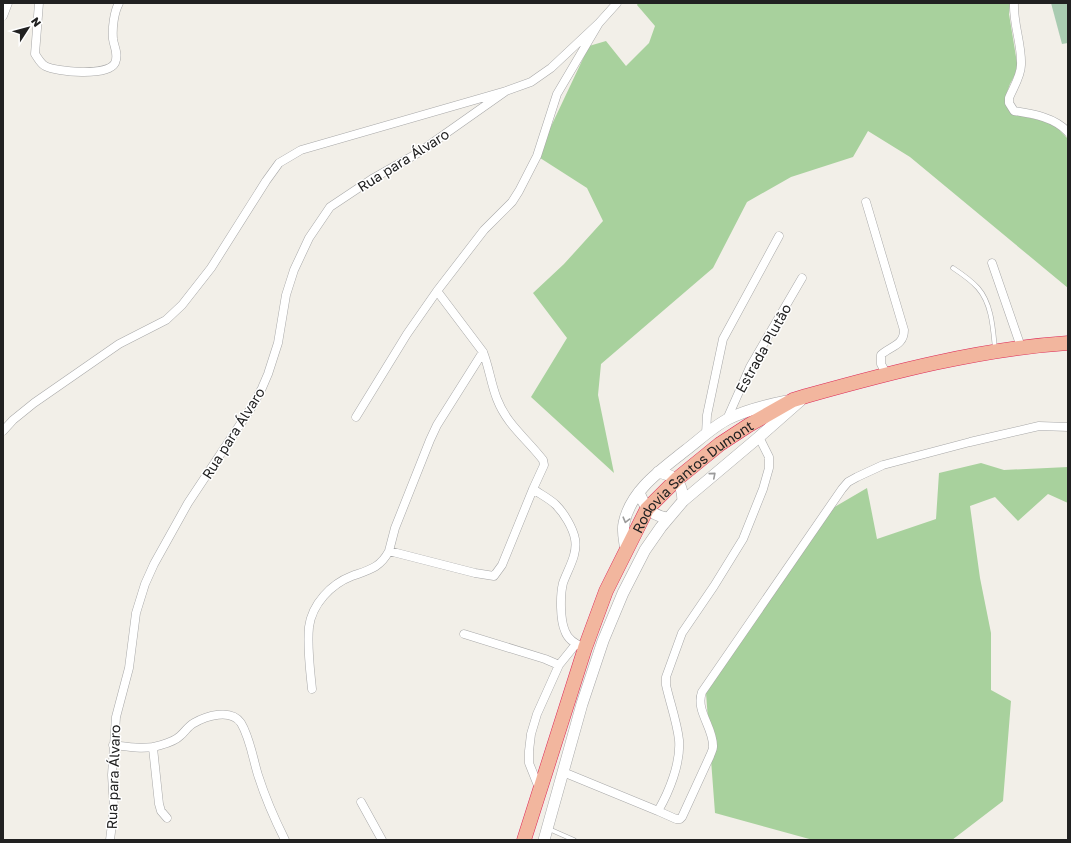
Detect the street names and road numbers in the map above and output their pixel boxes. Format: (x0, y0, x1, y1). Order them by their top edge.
street label: Rua para Álvaro (354, 125, 452, 195)
street label: Estrada Plutão (732, 301, 794, 395)
street label: Rua para Álvaro (198, 384, 268, 482)
street label: Rodovia Santos Dumont (628, 416, 756, 536)
street label: Rua para Álvaro (103, 724, 123, 830)

